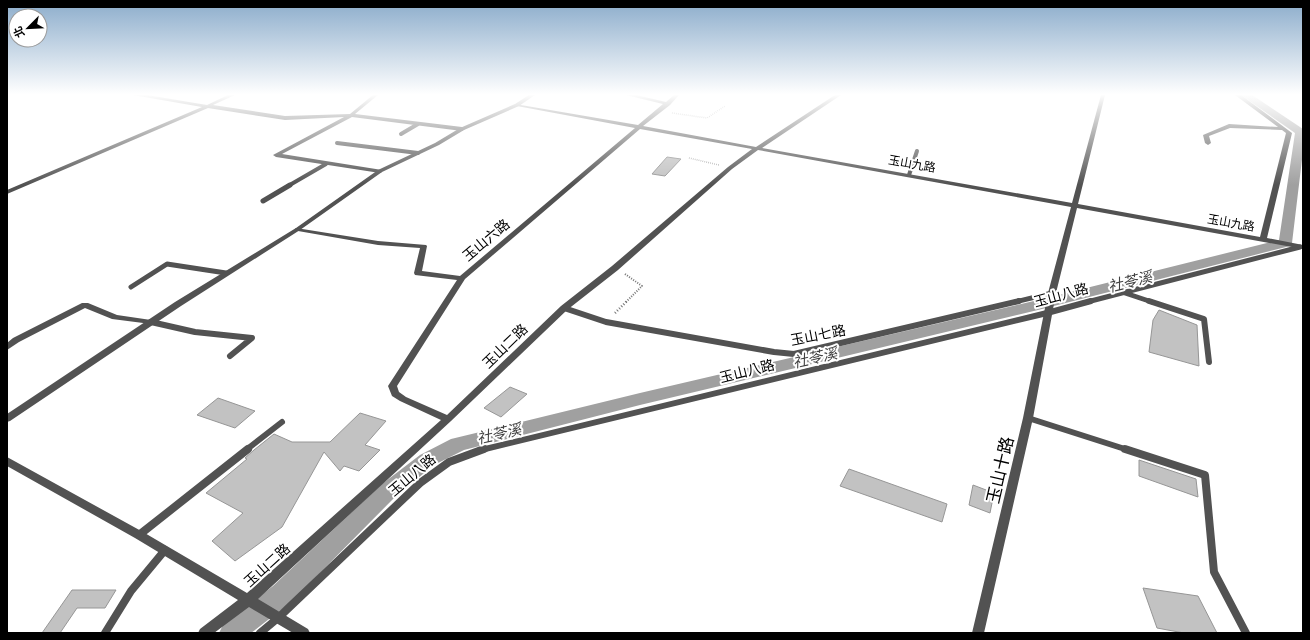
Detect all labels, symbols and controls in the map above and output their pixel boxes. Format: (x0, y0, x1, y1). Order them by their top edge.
north arrow (8, 8, 48, 48)
text: 北 (11, 24, 27, 40)
street label: 玉山九路 (887, 153, 937, 175)
street label: 玉山九路 (1206, 212, 1256, 234)
street label: 玉山六路 (459, 216, 513, 264)
water label: 社苓溪 (1106, 267, 1156, 296)
street label: 玉山八路 (1032, 280, 1090, 310)
street label: 玉山二路 (479, 321, 531, 371)
street label: 玉山七路 (789, 322, 847, 348)
water label: 社苓溪 (791, 344, 841, 372)
street label: 玉山八路 (718, 356, 776, 386)
water label: 社苓溪 (475, 420, 525, 448)
street label: 玉山十路 (983, 435, 1017, 505)
street label: 玉山八路 (385, 451, 439, 499)
street label: 玉山二路 (241, 540, 293, 590)

